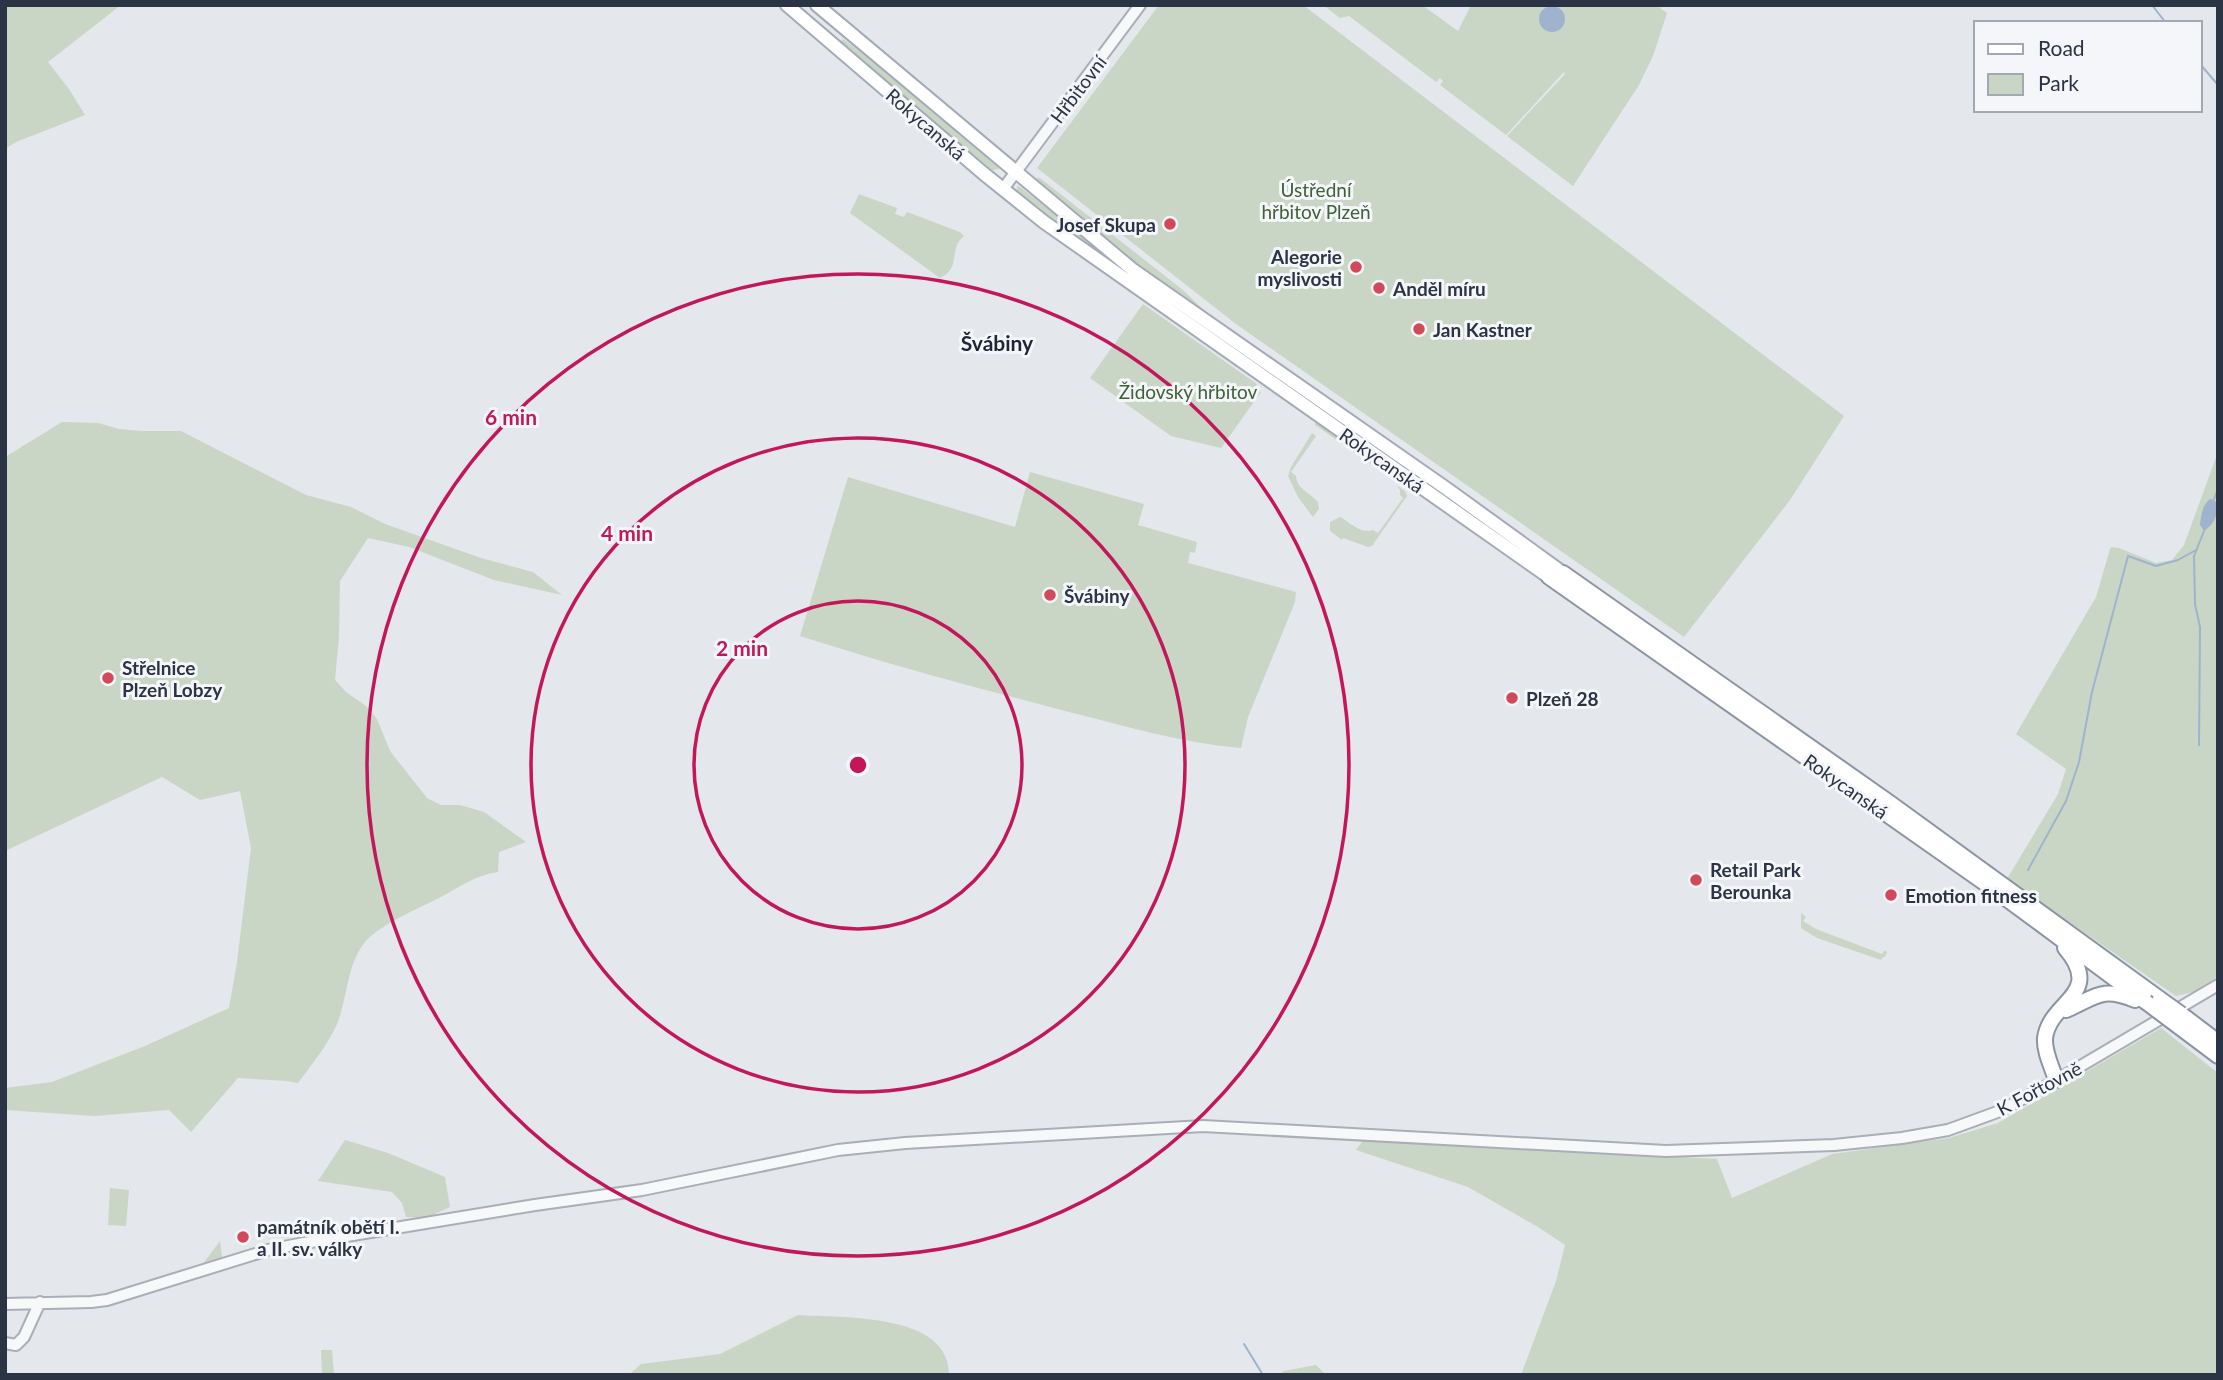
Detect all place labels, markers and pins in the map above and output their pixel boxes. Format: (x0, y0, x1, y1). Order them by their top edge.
place label: Josef Skupa (1056, 213, 1156, 236)
marker: Josef Skupa (1162, 216, 1178, 232)
place label: Alegorie myslivosti (1257, 245, 1342, 290)
marker: Alegorie myslivosti (1348, 259, 1364, 275)
place label: Anděl míru (1392, 277, 1486, 300)
marker: Anděl míru (1371, 280, 1387, 296)
place label: Jan Kastner (1433, 318, 1533, 341)
marker: Jan Kastner (1411, 321, 1427, 337)
place label: Švábiny (1064, 584, 1130, 607)
marker: Švábiny (1042, 587, 1058, 603)
place label: Střelnice Plzeň Lobzy (122, 656, 223, 701)
marker: Střelnice Plzeň Lobzy (100, 670, 116, 686)
place label: Plzeň 28 (1526, 687, 1599, 710)
marker: Plzeň 28 (1504, 690, 1520, 706)
centre of rings (846, 753, 870, 777)
place label: Retail Park Berounka (1710, 858, 1802, 903)
marker: Retail Park Berounka (1688, 872, 1704, 888)
place label: Emotion fitness (1905, 884, 2037, 907)
marker: Emotion fitness (1883, 887, 1899, 903)
place label: památník obětí I. a II. sv. války (257, 1215, 399, 1260)
marker: památník obětí I. a II. sv. války (235, 1229, 251, 1245)

